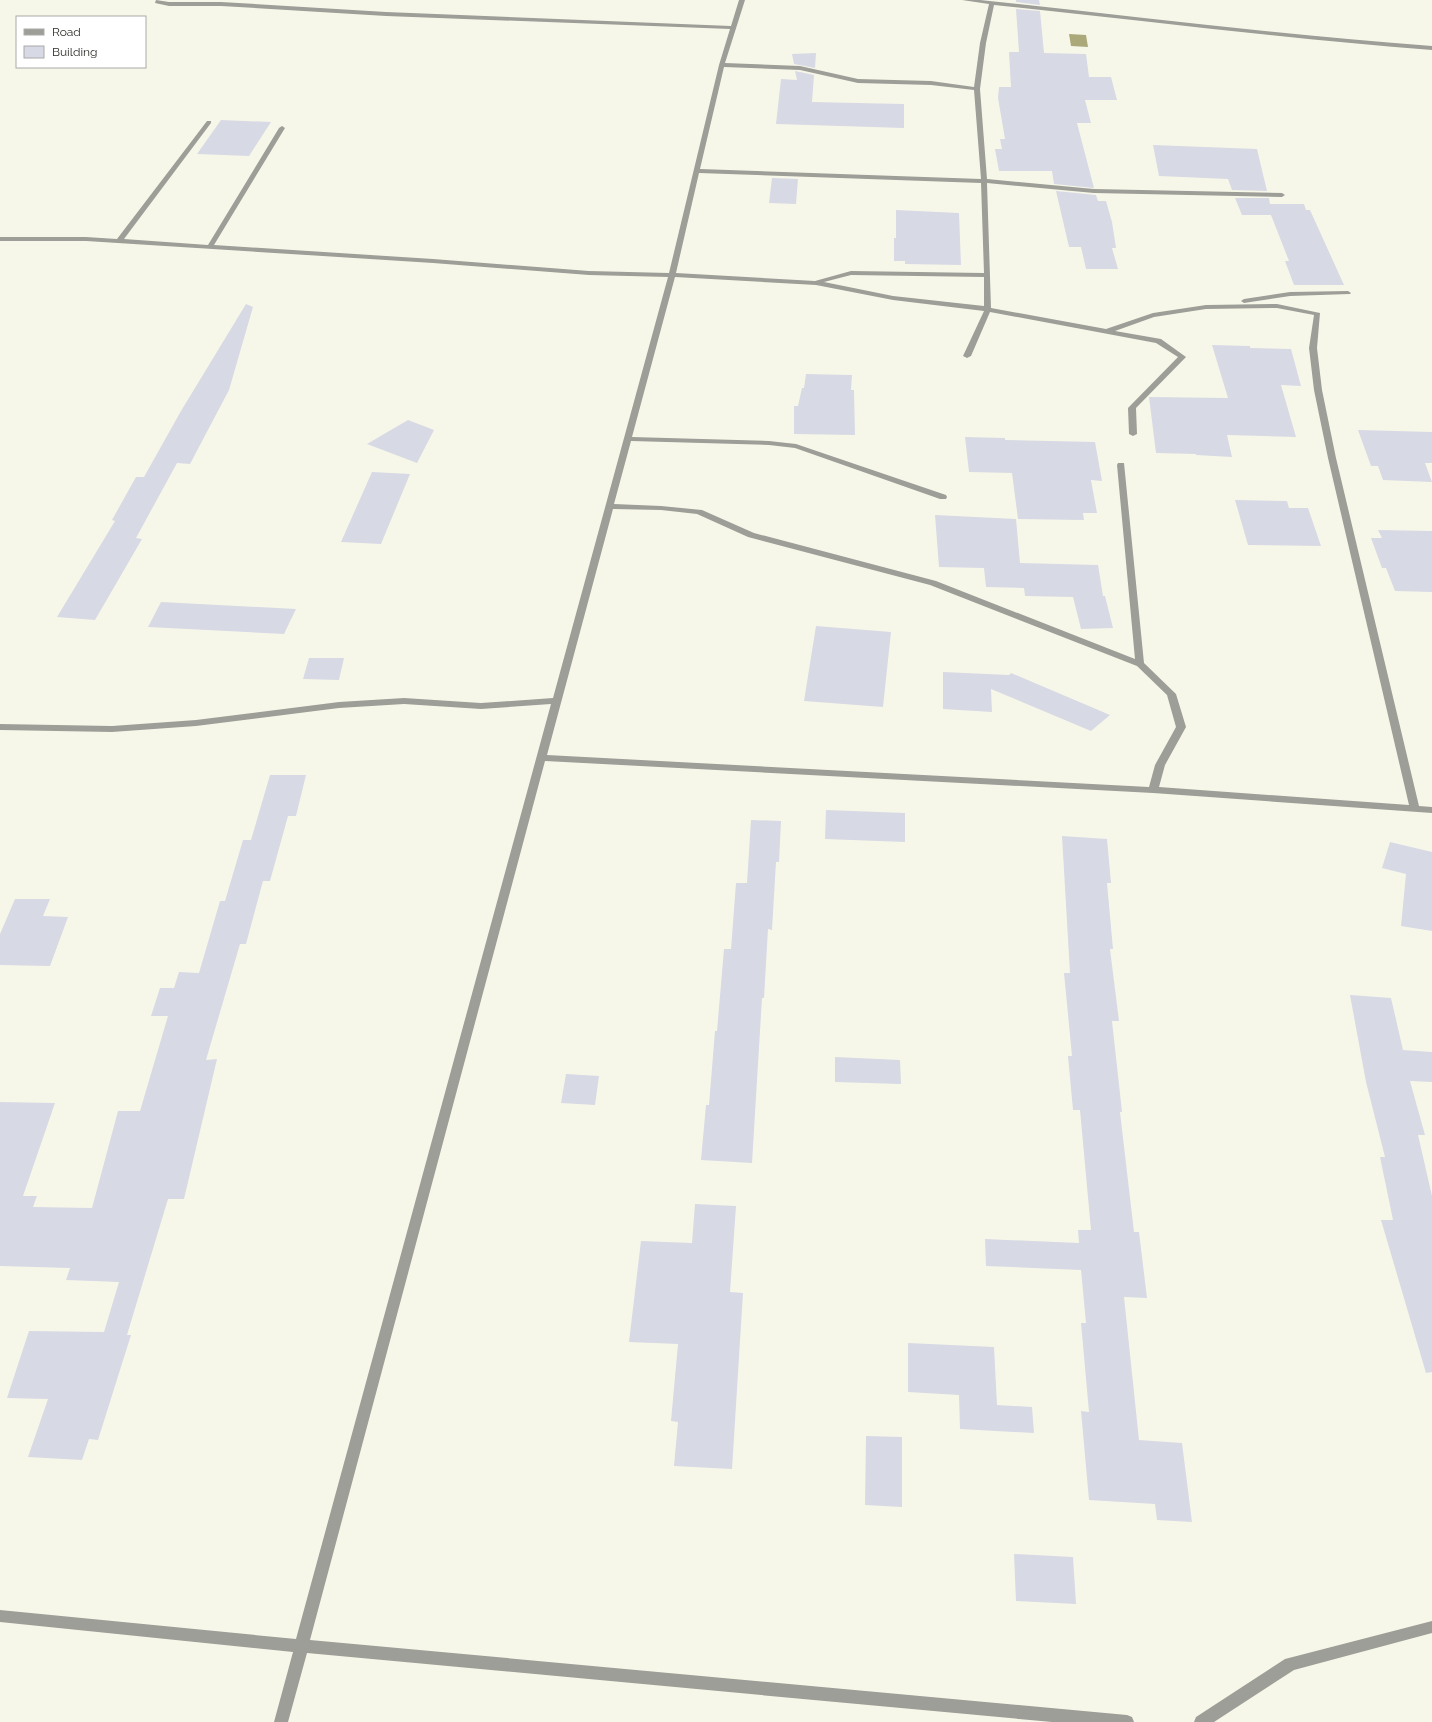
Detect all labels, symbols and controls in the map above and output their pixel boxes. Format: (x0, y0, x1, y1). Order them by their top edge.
legend (16, 16, 146, 68)
text: Road (52, 25, 81, 39)
text: Building (52, 45, 98, 59)

